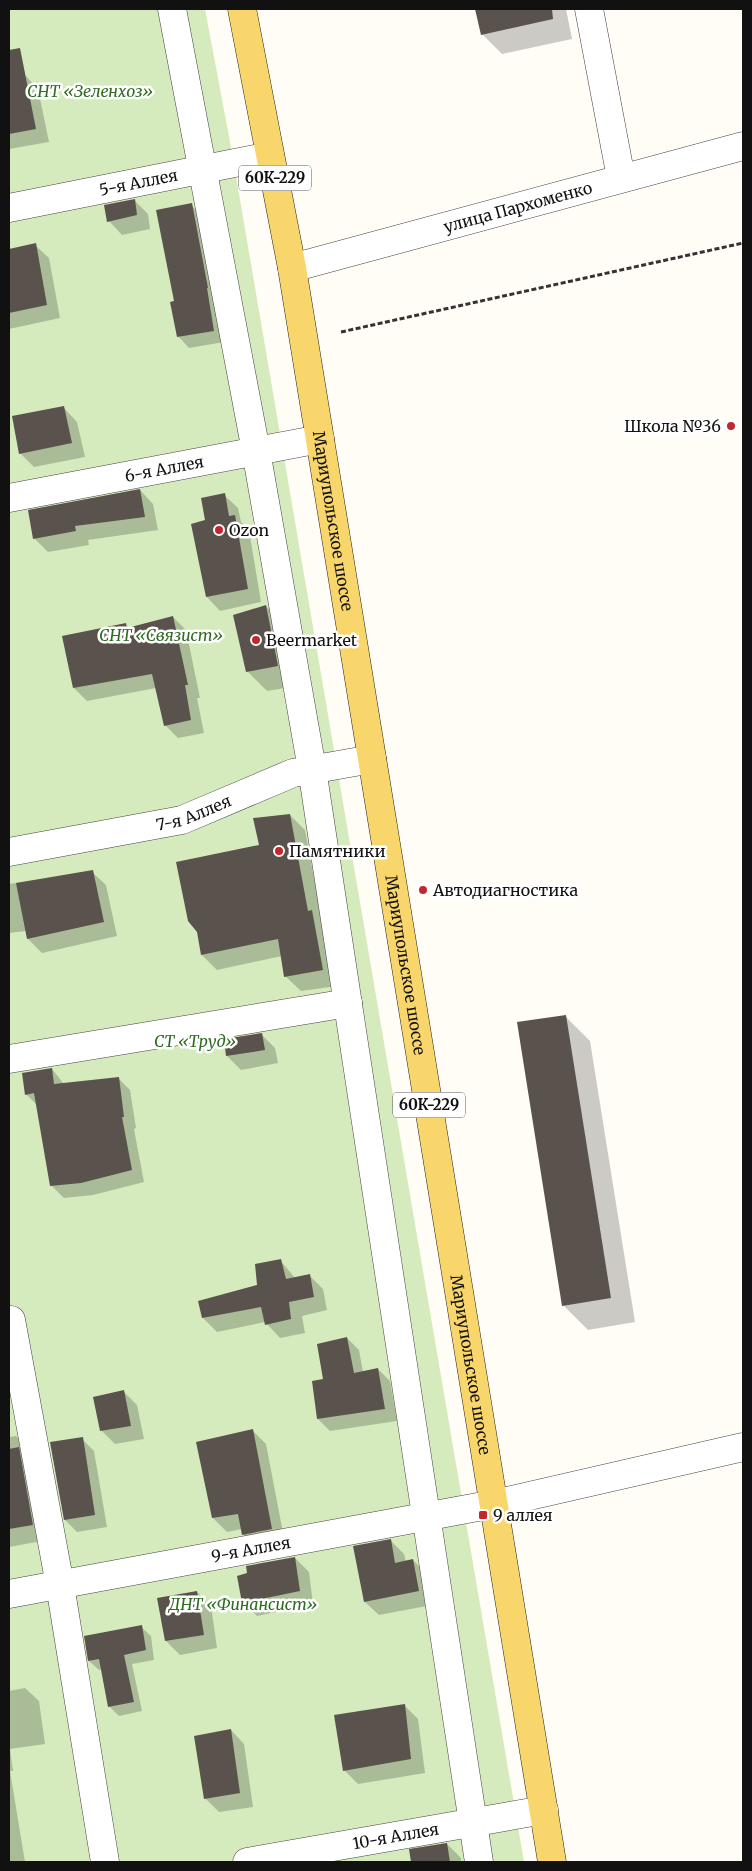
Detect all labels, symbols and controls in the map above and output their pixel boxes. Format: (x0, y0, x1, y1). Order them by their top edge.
park label: СНТ «Зеленхоз» (27, 81, 153, 101)
street label: 5-я Аллея (97, 165, 179, 200)
road number: 60К-229 (239, 166, 311, 190)
street label: улица Пархоменко (441, 177, 594, 237)
place label: Школа №36 (624, 416, 721, 436)
marker: Школа №36 (725, 420, 737, 432)
street label: Мариупольское шоссе (309, 429, 358, 612)
street label: 6-я Аллея (123, 451, 205, 486)
place label: Ozon (229, 520, 269, 540)
marker: Ozon (213, 524, 225, 536)
park label: СНТ «Связист» (99, 625, 223, 645)
place label: Beermarket (266, 630, 358, 650)
marker: Beermarket (250, 634, 262, 646)
street label: 7-я Аллея (154, 790, 234, 835)
place label: Памятники (289, 841, 386, 861)
marker: Памятники (273, 845, 285, 857)
street label: Мариупольское шоссе (381, 874, 430, 1056)
place label: Автодиагностика (432, 880, 578, 900)
marker: Автодиагностика (417, 884, 429, 896)
park label: СТ «Труд» (154, 1031, 236, 1051)
road number: 60К-229 (393, 1092, 465, 1118)
street label: Мариупольское шоссе (446, 1273, 495, 1456)
place label: 9 аллея (493, 1505, 553, 1525)
marker: 9 аллея (477, 1509, 489, 1521)
street label: 9-я Аллея (210, 1532, 292, 1566)
park label: ДНТ «Финансист» (168, 1594, 317, 1614)
street label: 10-я Аллея (351, 1819, 440, 1853)

